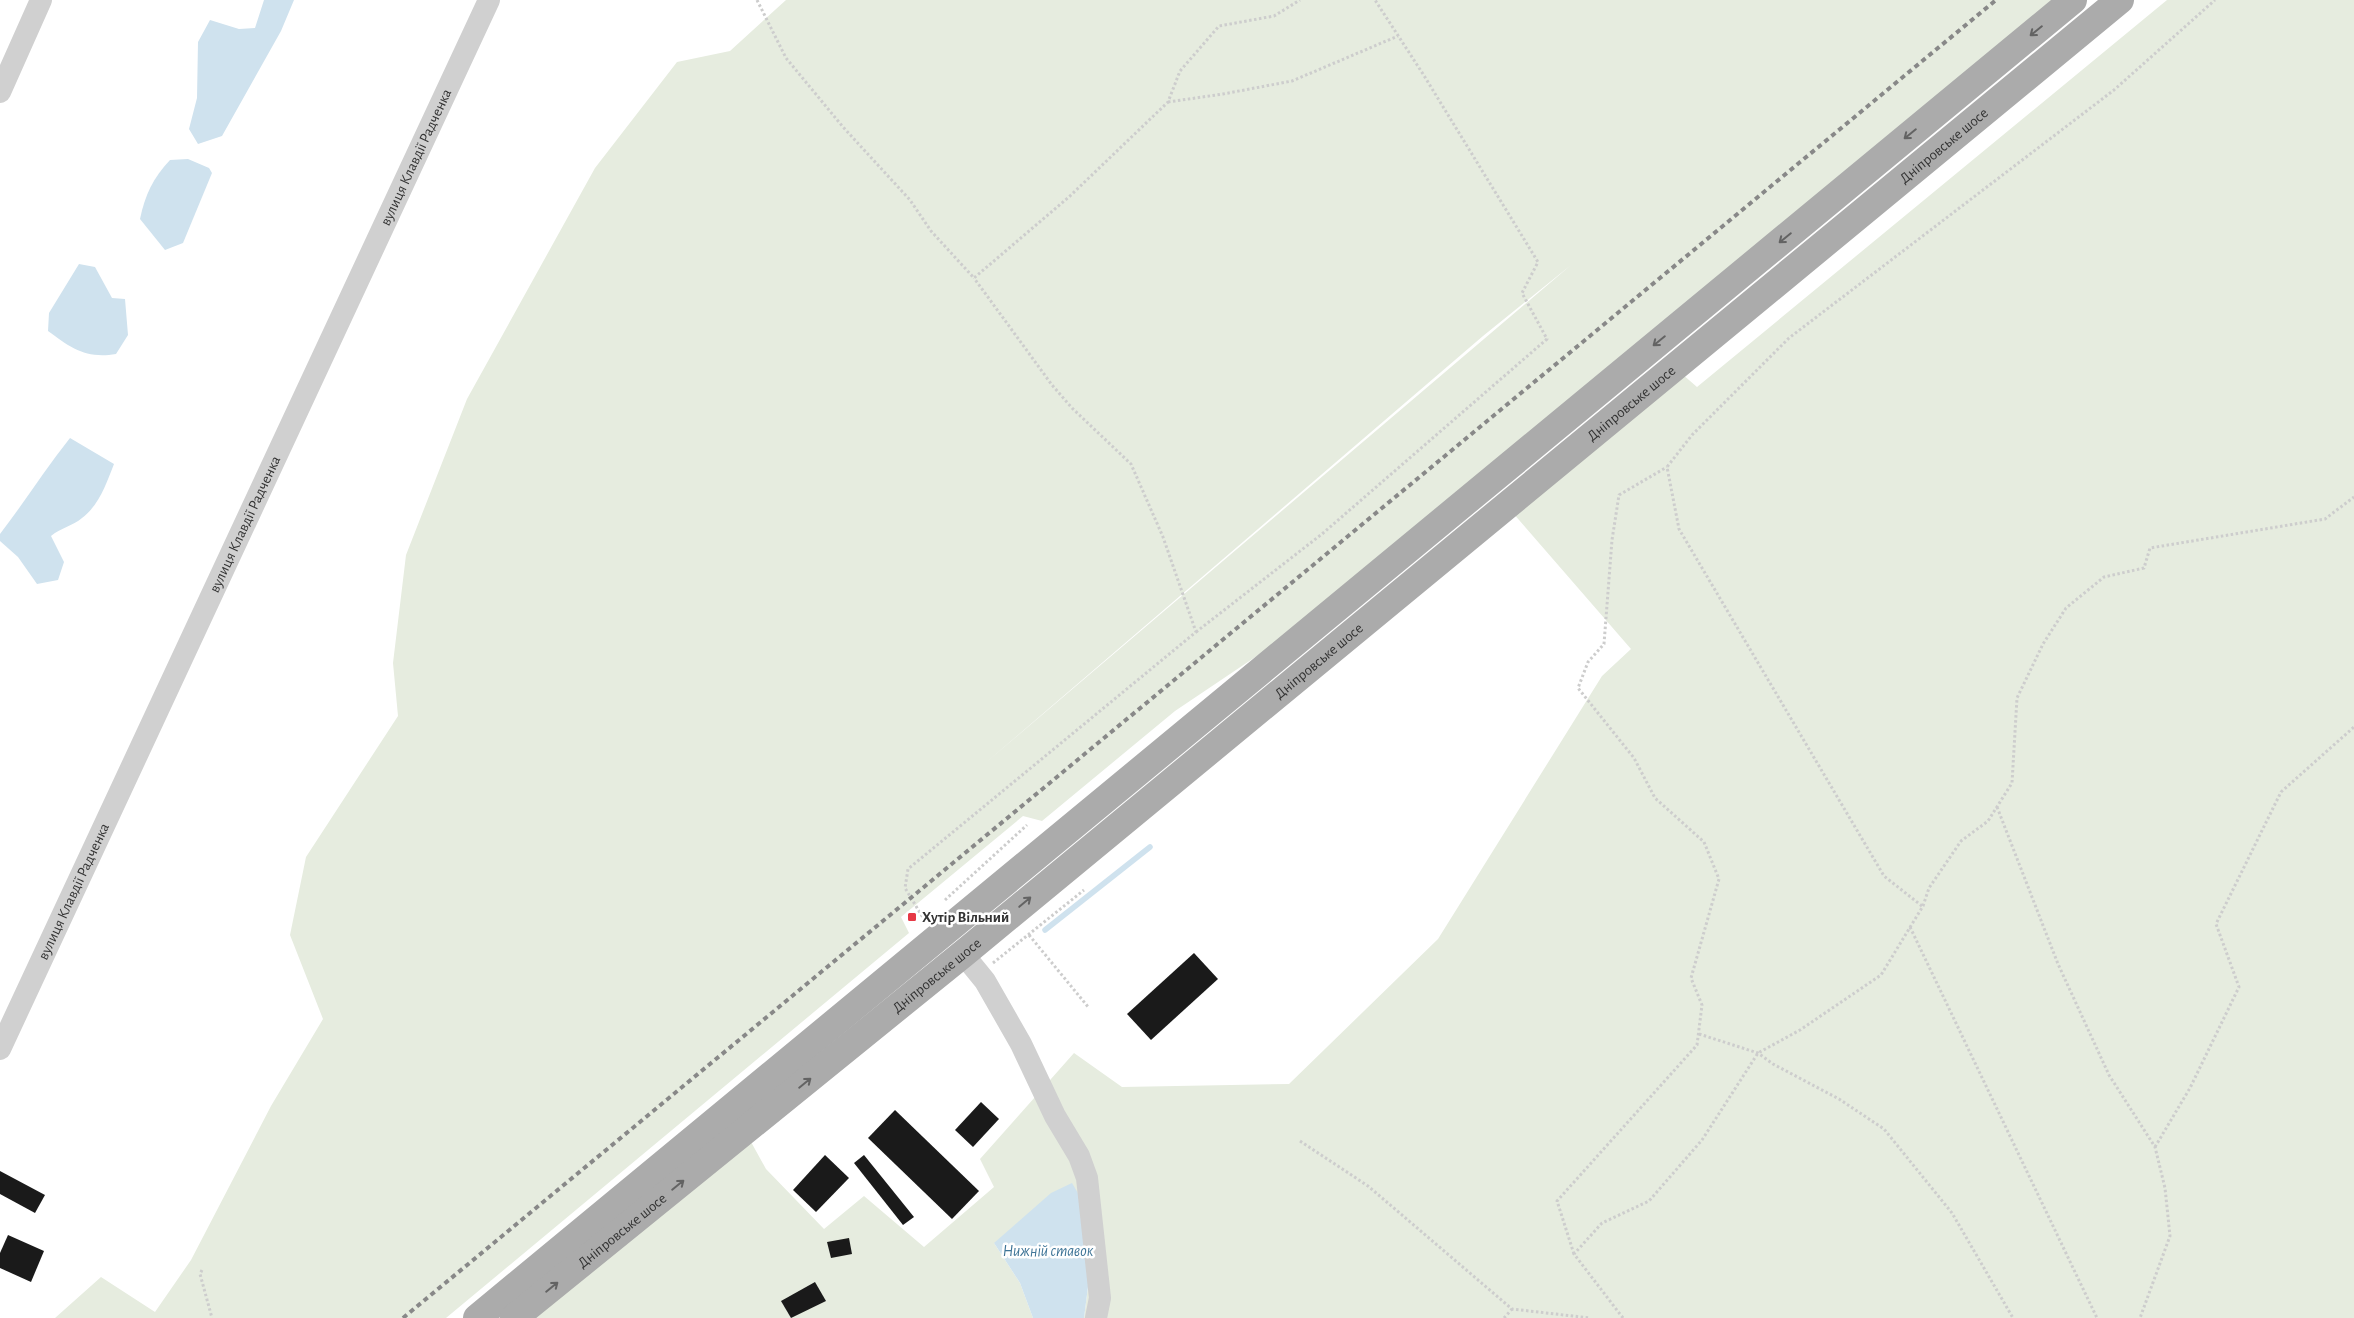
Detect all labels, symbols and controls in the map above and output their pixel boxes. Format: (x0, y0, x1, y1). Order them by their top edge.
one-way arrow (2030, 25, 2043, 36)
street label: вулиця Клавдії Радченка (378, 87, 455, 228)
street label: Дніпровське шосе (1897, 105, 1991, 186)
one-way arrow (1904, 129, 1917, 140)
one-way arrow (1779, 232, 1792, 243)
one-way arrow (1653, 335, 1666, 346)
street label: Дніпровське шосе (1584, 363, 1679, 444)
street label: вулиця Клавдії Радченка (207, 454, 283, 595)
street label: Дніпровське шосе (1272, 620, 1366, 702)
street label: вулиця Клавдії Радченка (36, 821, 112, 962)
one-way arrow (1018, 897, 1031, 908)
place label: Хутір Вільний (922, 910, 1009, 925)
marker: Хутір Вільний (906, 911, 918, 923)
street label: Дніпровське шосе (890, 935, 984, 1016)
one-way arrow (798, 1077, 811, 1088)
one-way arrow (671, 1180, 684, 1191)
street label: Дніпровське шосе (575, 1190, 670, 1271)
water label: Нижній ставок (1003, 1243, 1094, 1259)
one-way arrow (545, 1282, 558, 1293)

